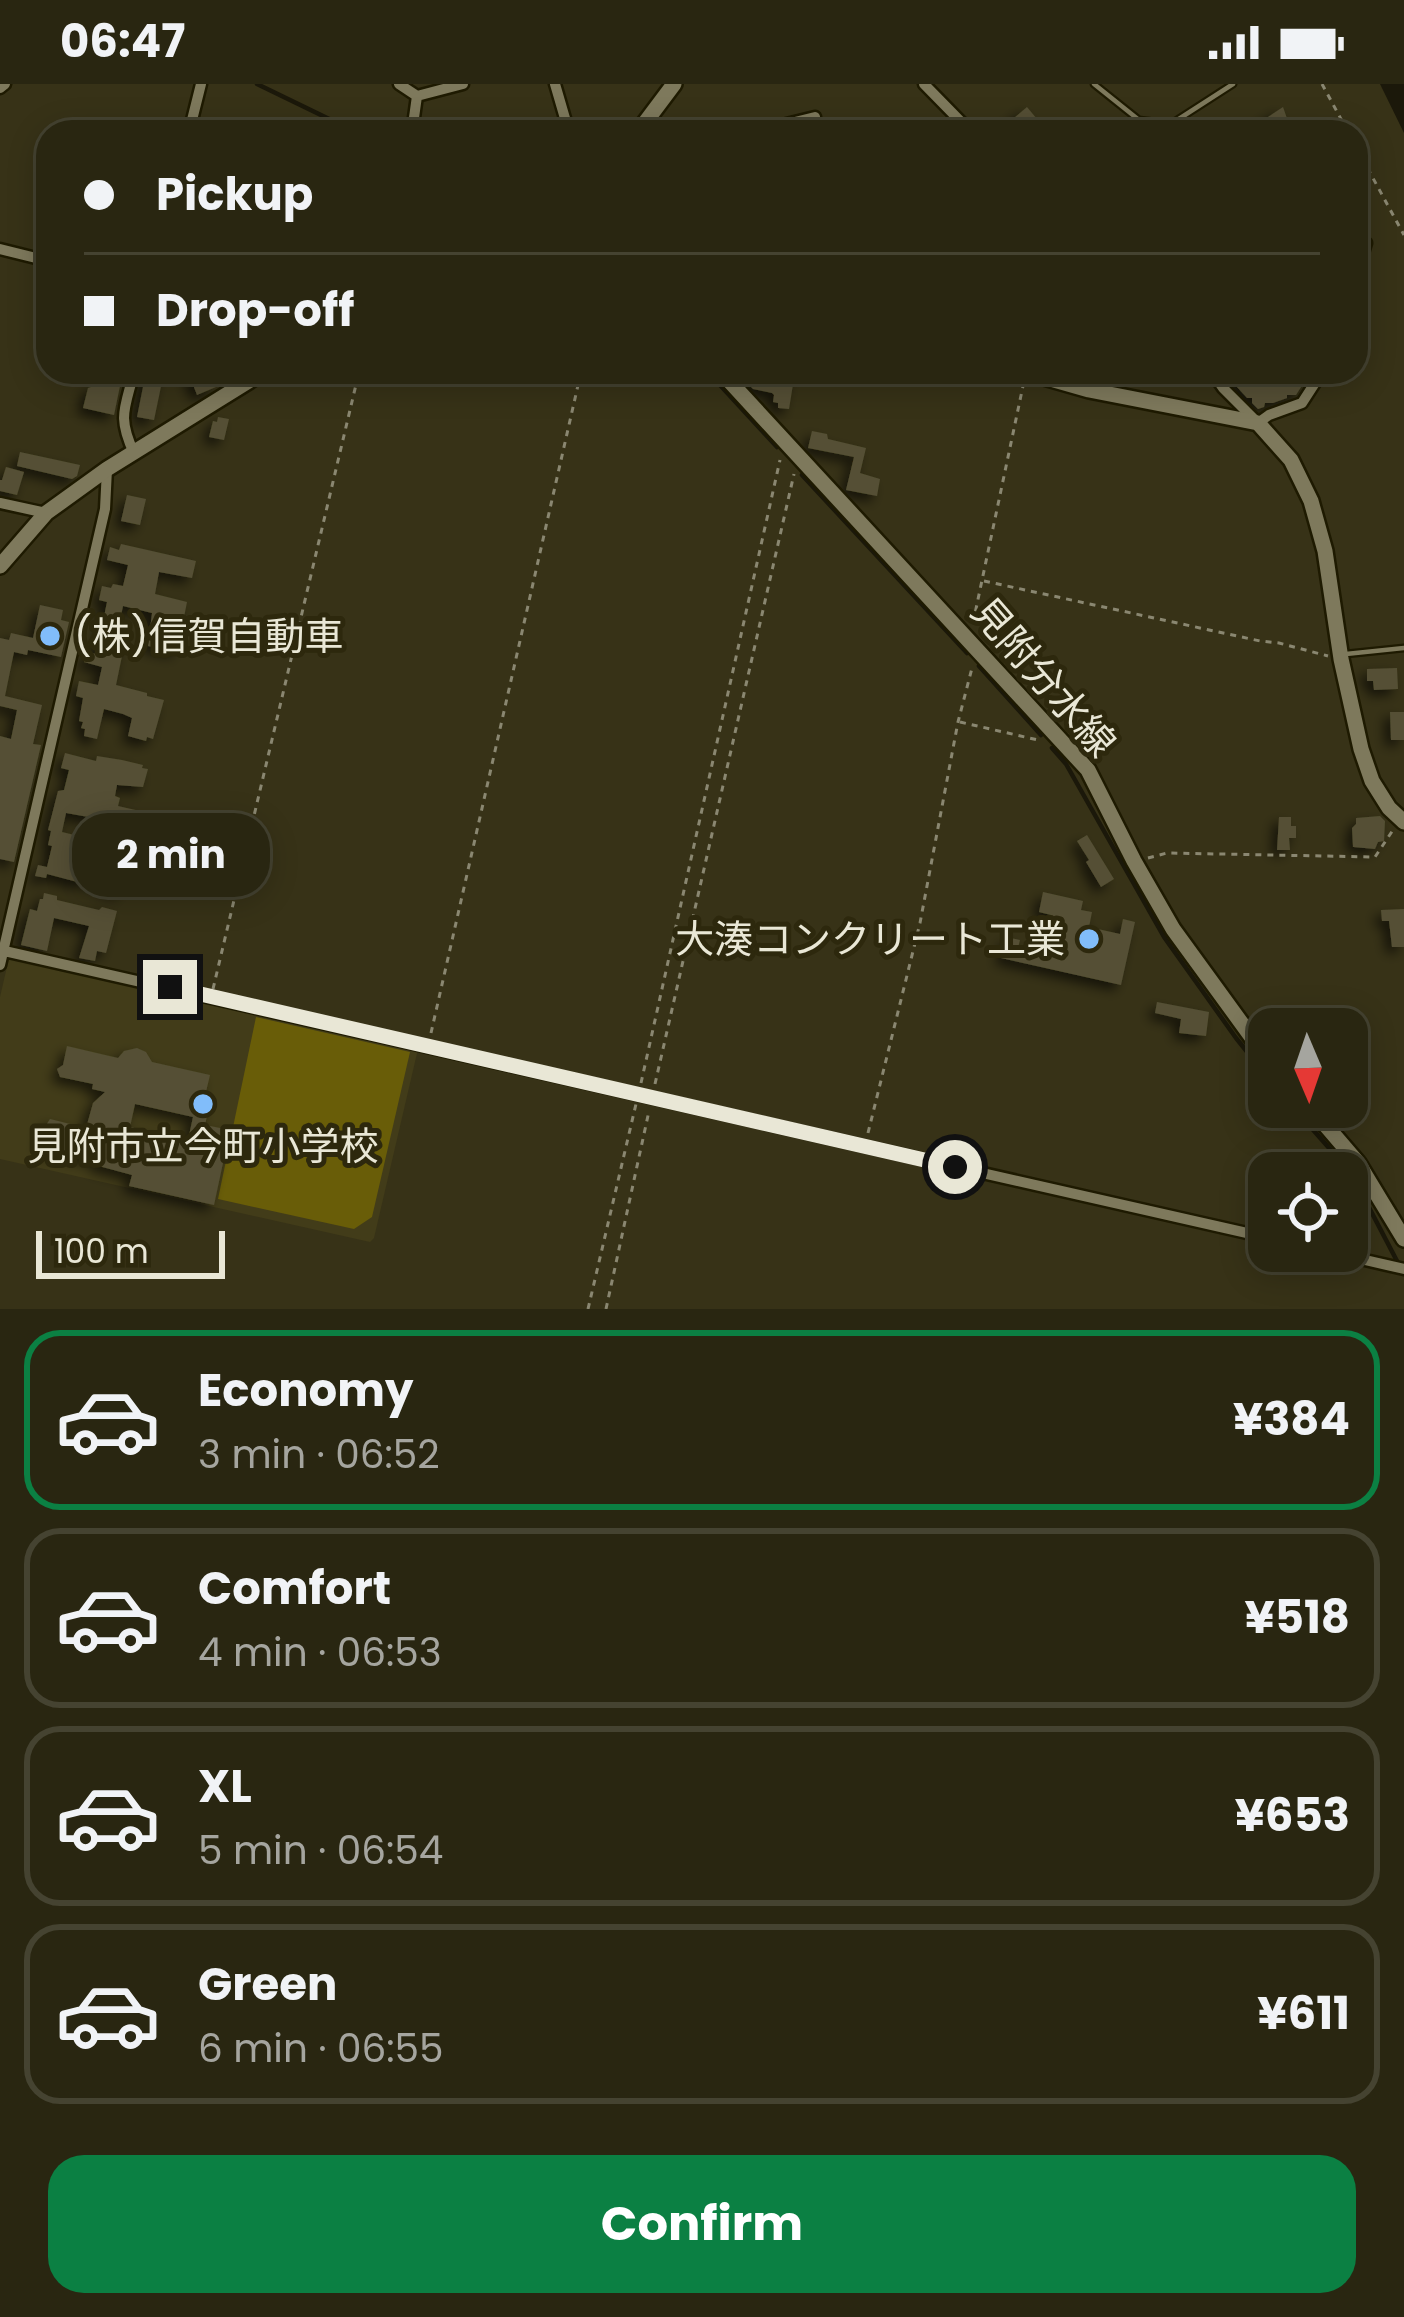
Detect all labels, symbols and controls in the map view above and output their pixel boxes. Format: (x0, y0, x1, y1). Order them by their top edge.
text: 06:47 (60, 10, 185, 73)
text: Pickup (156, 163, 313, 226)
text: Drop-off (156, 279, 354, 342)
street label: 見附分水線 (959, 586, 1128, 769)
place label: (株)信賀自動車 (74, 609, 343, 664)
marker: (株)信賀自動車 (37, 623, 63, 649)
callout: 2 min (71, 813, 269, 897)
text: 2 min (116, 827, 226, 882)
place label: 大湊コンクリート工業 (675, 912, 1065, 967)
marker: 大湊コンクリート工業 (1076, 926, 1102, 952)
route end (143, 960, 197, 1014)
north arrow (1248, 1008, 1368, 1128)
map controls (1248, 1008, 1368, 1272)
marker: 見附市立今町小学校 (190, 1091, 216, 1117)
place label: 見附市立今町小学校 (27, 1119, 379, 1174)
route start (928, 1140, 982, 1194)
button: locate (1248, 1152, 1368, 1272)
scale bar (36, 1225, 225, 1278)
text: 100 m (54, 1228, 149, 1275)
text: Economy (198, 1359, 413, 1422)
icon: car (54, 1366, 162, 1474)
text: ¥384 (1233, 1388, 1350, 1451)
text: 3 min · 06:52 (198, 1427, 440, 1482)
text: Comfort (198, 1557, 391, 1620)
icon: car (54, 1564, 162, 1672)
text: ¥518 (1244, 1586, 1350, 1649)
text: 4 min · 06:53 (198, 1625, 442, 1680)
text: XL (198, 1755, 252, 1818)
icon: car (54, 1762, 162, 1870)
text: ¥653 (1235, 1784, 1350, 1847)
text: 5 min · 06:54 (198, 1823, 443, 1878)
text: Green (198, 1953, 337, 2016)
icon: car (54, 1960, 162, 2068)
text: ¥611 (1257, 1982, 1350, 2045)
text: 6 min · 06:55 (198, 2021, 444, 2076)
button: Confirm (48, 2155, 1356, 2293)

